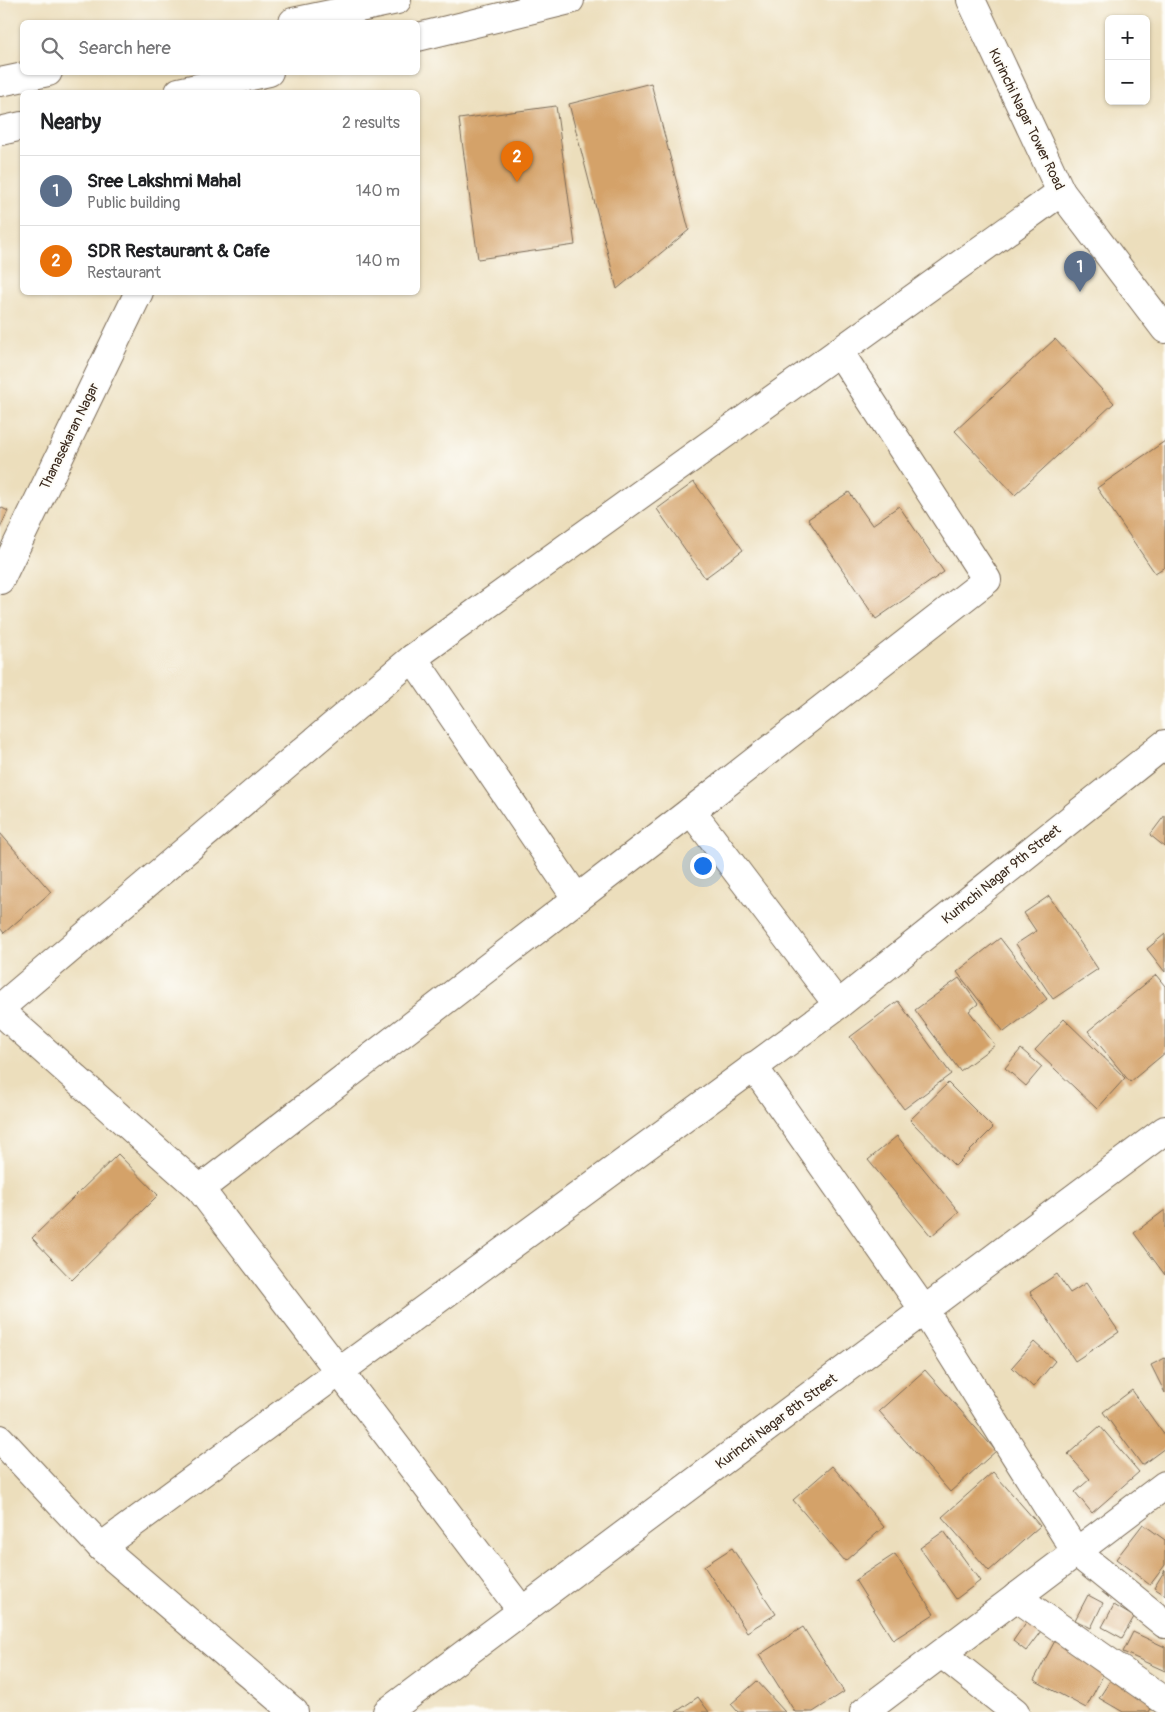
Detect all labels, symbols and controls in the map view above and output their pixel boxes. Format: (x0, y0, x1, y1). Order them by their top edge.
map controls (1105, 15, 1150, 105)
button: + (1105, 15, 1150, 60)
search box (20, 20, 420, 75)
icon: search (38, 34, 66, 62)
text: Search here (78, 36, 171, 60)
street label: Kurinchi Nagar Tower Road (985, 46, 1068, 193)
button: − (1105, 60, 1150, 105)
text: Nearby (40, 109, 101, 136)
text: 2 results (342, 113, 400, 133)
pin: 2 (501, 141, 533, 182)
text: Sree Lakshmi Mahal (87, 169, 241, 193)
text: 1 (53, 181, 59, 201)
text: 140 m (356, 181, 400, 201)
text: Public building (87, 193, 180, 213)
text: SDR Restaurant & Cafe (87, 239, 270, 263)
text: 2 (52, 251, 60, 271)
text: 140 m (356, 251, 400, 271)
pin: 1 (1064, 251, 1096, 292)
text: Restaurant (87, 263, 161, 283)
street label: Thanasekaran Nagar (36, 380, 103, 493)
street label: Kurinchi Nagar 9th Street (938, 821, 1064, 928)
your location (690, 853, 716, 879)
street label: Kurinchi Nagar 8th Street (712, 1370, 841, 1473)

